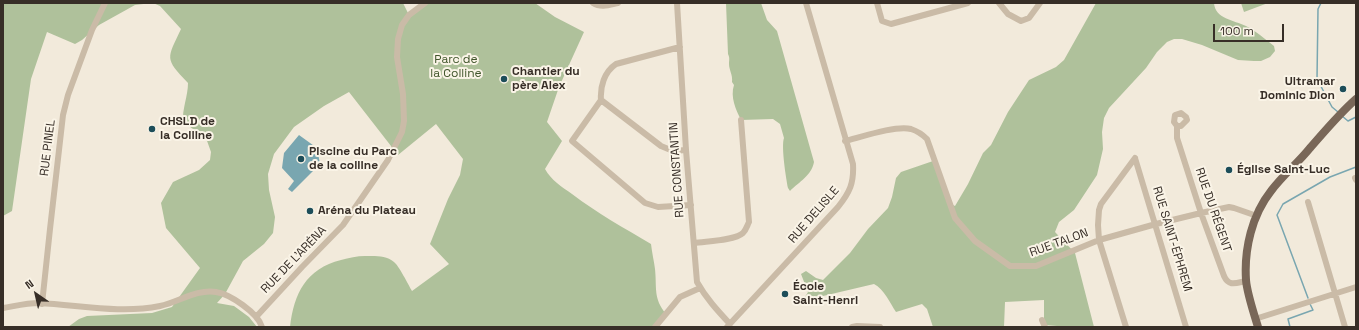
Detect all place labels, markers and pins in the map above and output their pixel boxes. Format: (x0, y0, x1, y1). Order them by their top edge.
place label: Chantier du père Alex (512, 65, 580, 93)
marker: Chantier du père Alex (499, 74, 509, 84)
place label: Ultramar Dominic Dion (1260, 75, 1335, 103)
marker: Ultramar Dominic Dion (1338, 84, 1348, 94)
place label: CHSLD de la Colline (160, 115, 215, 143)
marker: CHSLD de la Colline (147, 124, 157, 134)
place label: Piscine du Parc de la colline (309, 145, 397, 173)
marker: Piscine du Parc de la colline (296, 154, 306, 164)
place label: Église Saint-Luc (1237, 163, 1330, 177)
marker: Église Saint-Luc (1224, 165, 1234, 175)
place label: Aréna du Plateau (318, 204, 416, 218)
marker: Aréna du Plateau (305, 206, 315, 216)
place label: École Saint-Henri (793, 280, 858, 308)
marker: École Saint-Henri (780, 289, 790, 299)

